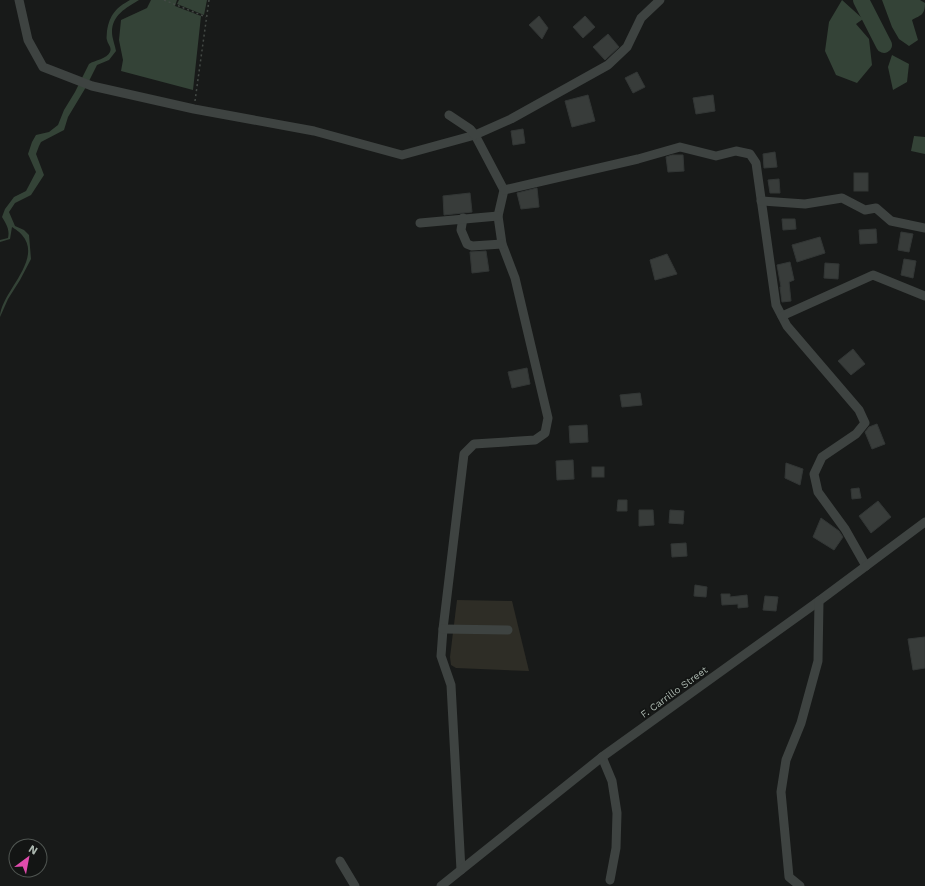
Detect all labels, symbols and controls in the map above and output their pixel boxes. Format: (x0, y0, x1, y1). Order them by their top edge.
street label: F. Carrillo Street (638, 664, 710, 720)
north arrow (8, 838, 48, 878)
text: N (26, 842, 40, 858)

